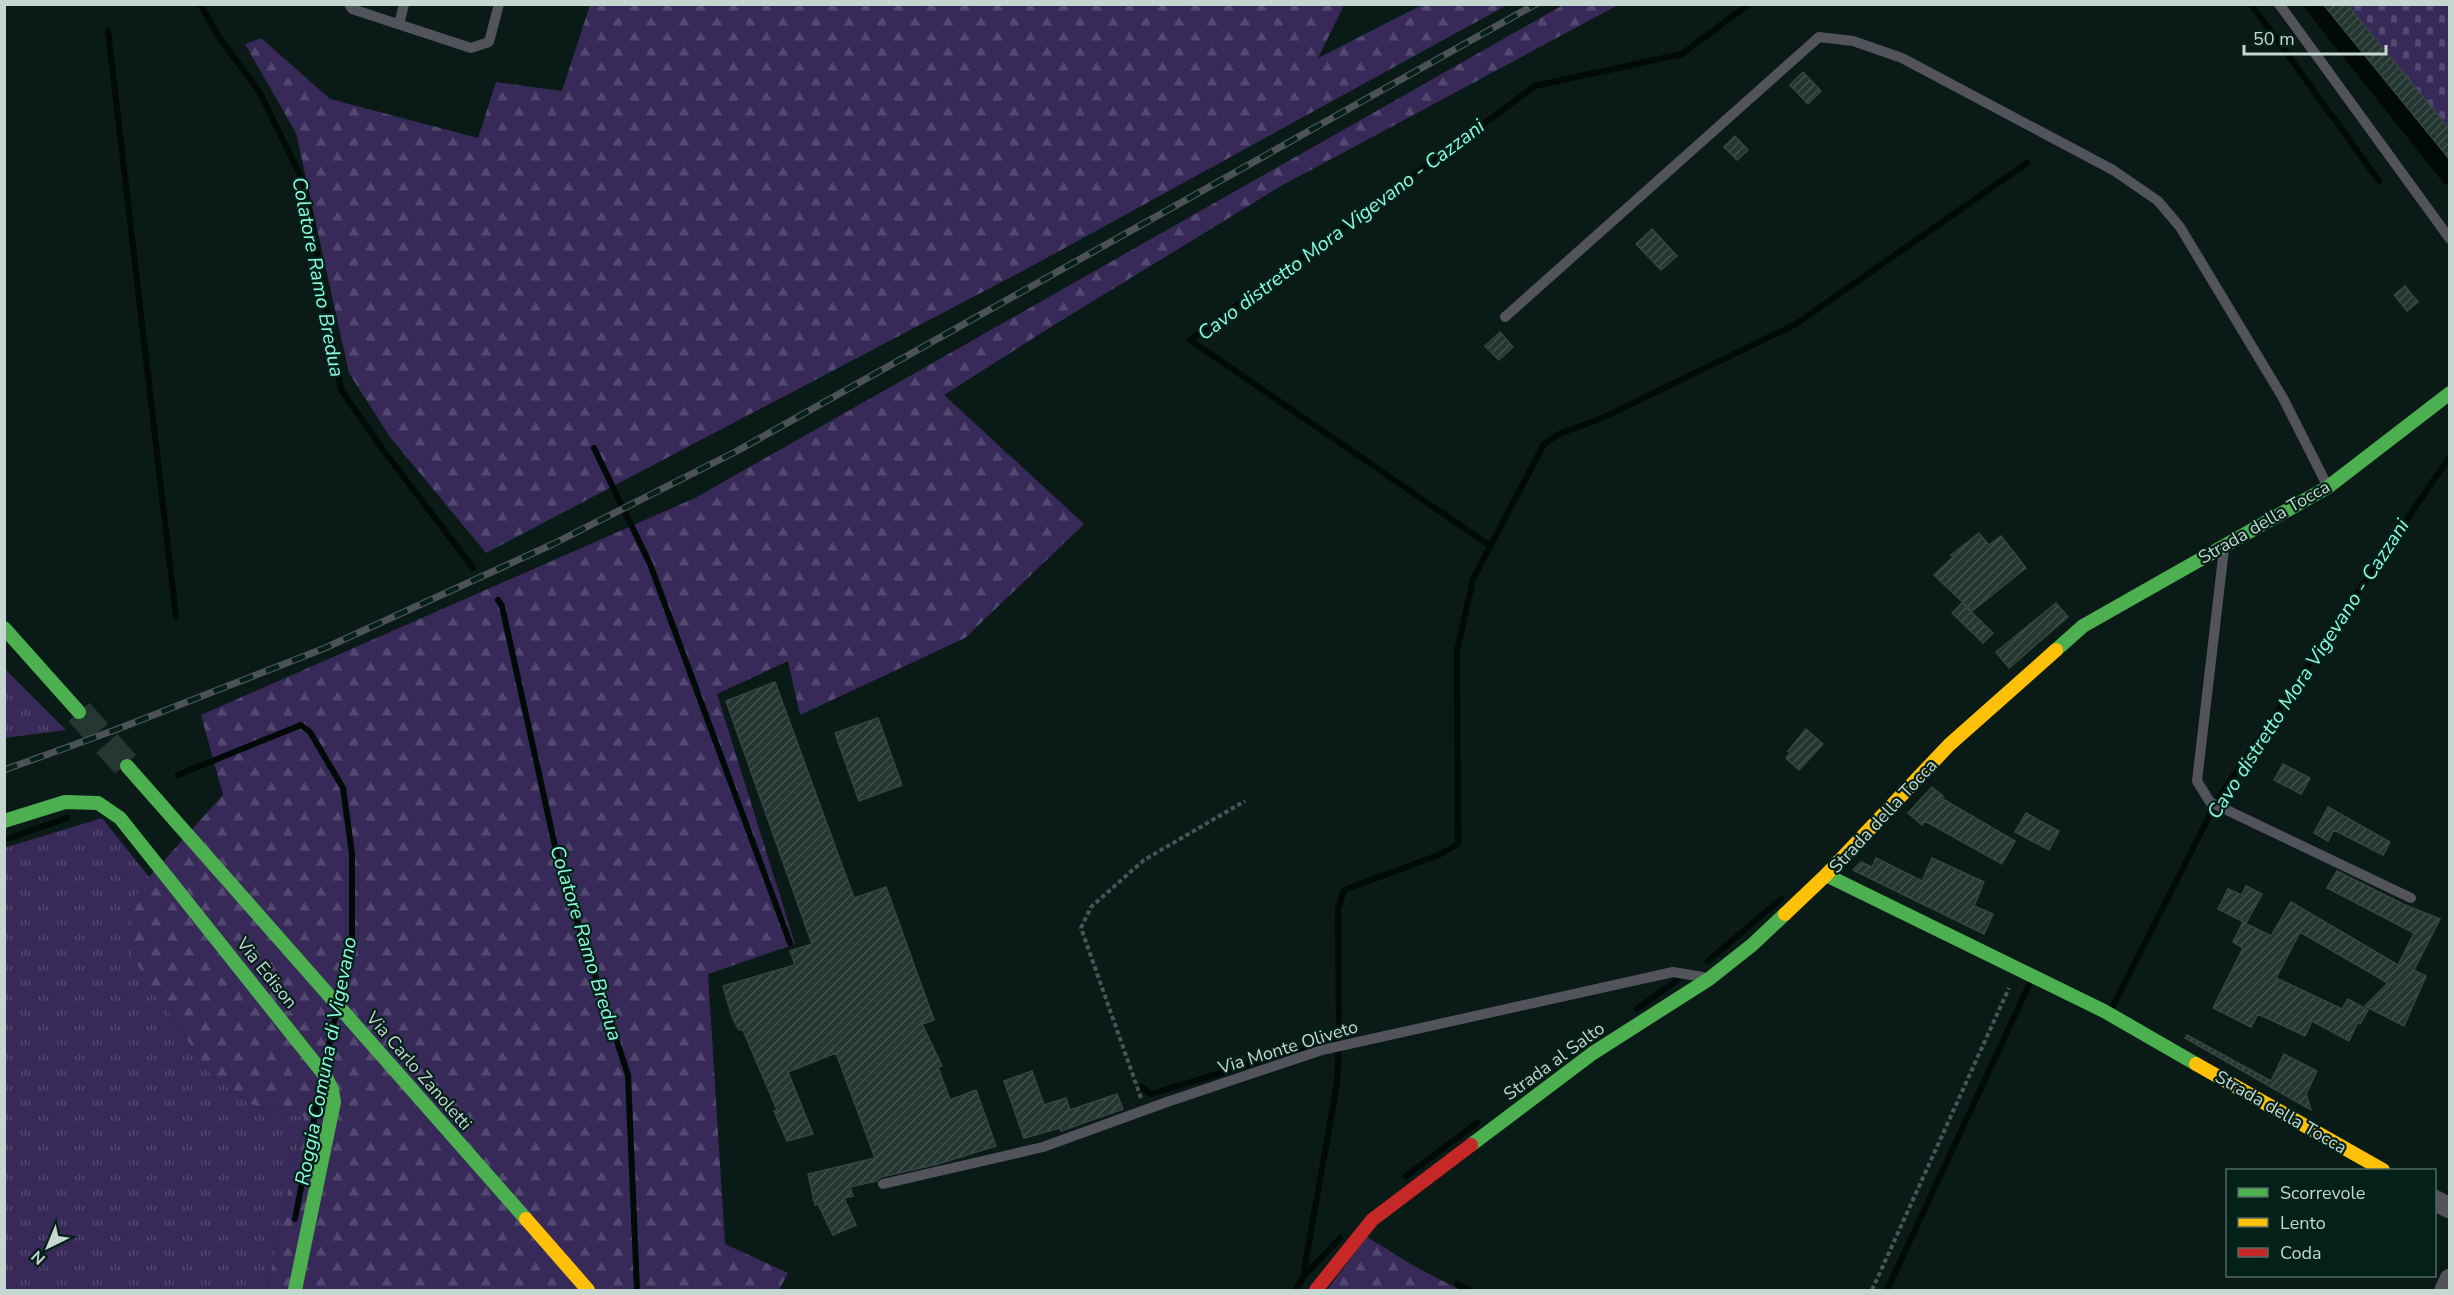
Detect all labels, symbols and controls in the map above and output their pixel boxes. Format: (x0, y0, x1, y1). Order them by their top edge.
scale bar (2244, 18, 2386, 56)
text: 50 m (2253, 27, 2295, 51)
water label: Cavo distretto Mora Vigevano - Cazzani (1192, 113, 1490, 347)
water label: Colatore Ramo Bredua (285, 175, 351, 379)
street label: Strada della Tocca (2194, 475, 2334, 569)
water label: Cavo distretto Mora Vigevano - Cazzani (2201, 513, 2416, 824)
street label: Strada della Tocca (1824, 754, 1942, 878)
water label: Colatore Ramo Bredua (543, 842, 629, 1044)
street label: Via Edison (230, 932, 303, 1013)
water label: Roggia Comuna di Vigevano (289, 934, 363, 1188)
street label: Via Carlo Zanoletti (360, 1006, 477, 1135)
street label: Via Monte Oliveto (1214, 1014, 1361, 1080)
street label: Strada al Salto (1499, 1016, 1609, 1106)
street label: Strada della Tocca (2211, 1065, 2351, 1159)
legend (2226, 1169, 2436, 1277)
text: Scorrevole (2280, 1181, 2365, 1205)
text: Lento (2280, 1211, 2326, 1235)
north arrow (18, 1217, 78, 1277)
text: Coda (2280, 1241, 2322, 1265)
text: N (27, 1245, 50, 1269)

